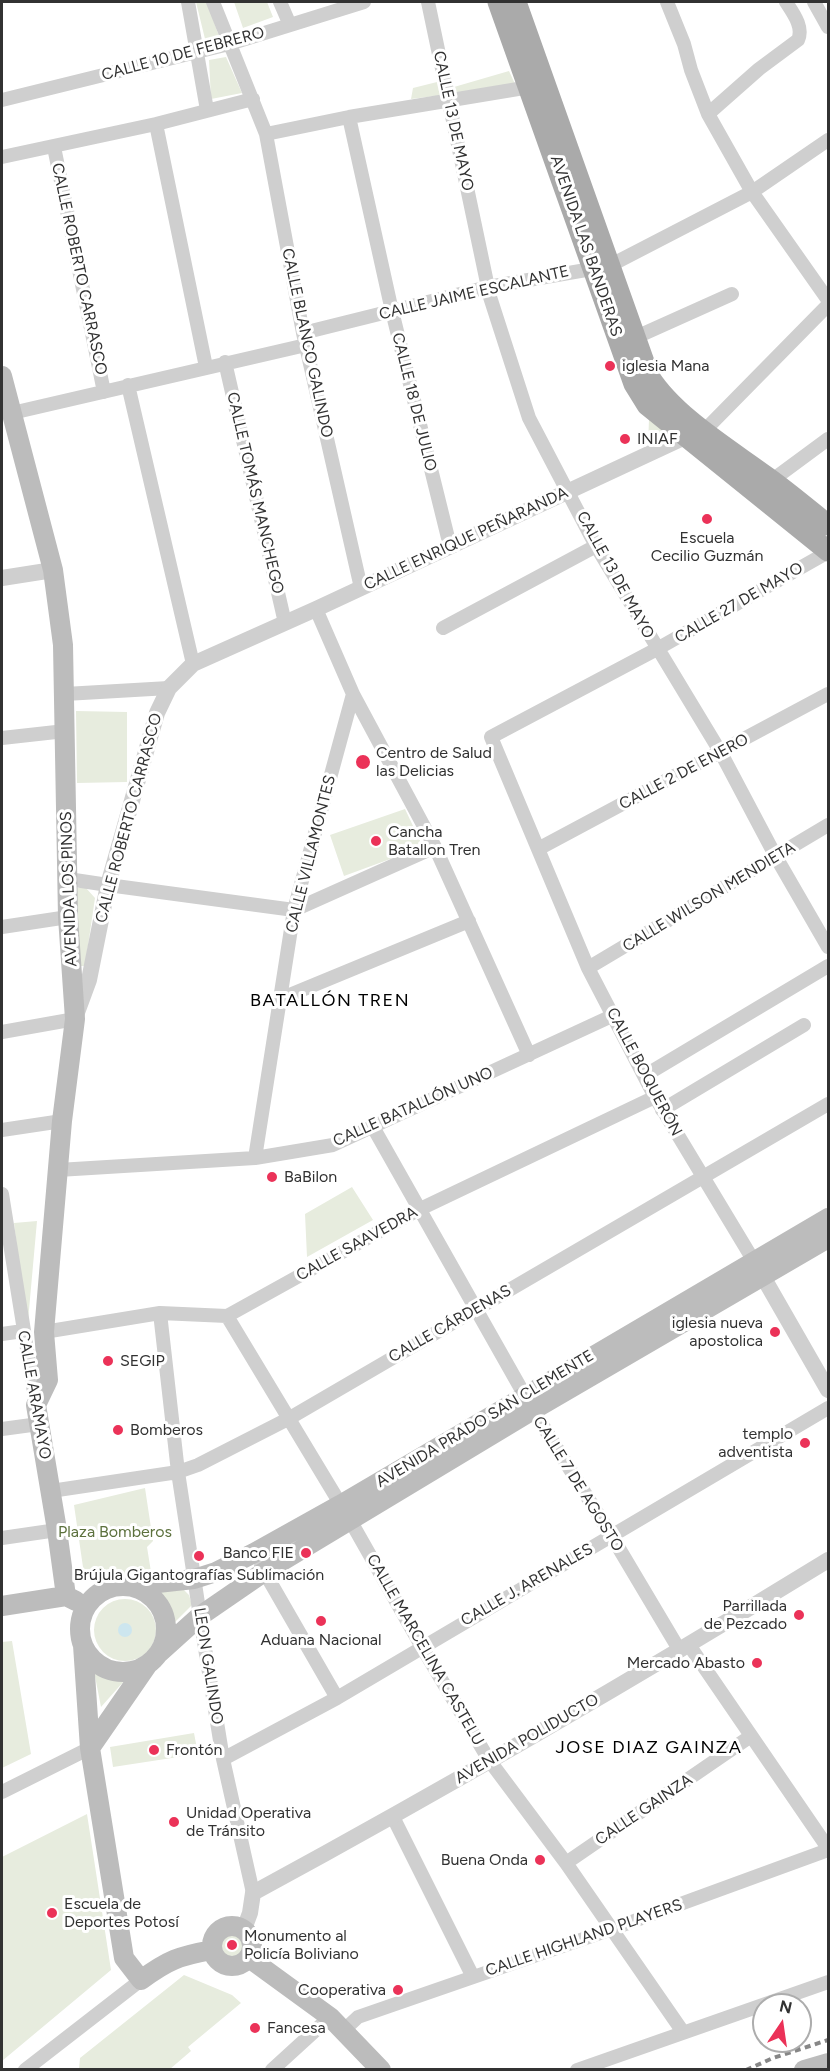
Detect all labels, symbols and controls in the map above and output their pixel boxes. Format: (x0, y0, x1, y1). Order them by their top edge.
street label: CALLE 10 DE FEBRERO (100, 23, 266, 85)
street label: CALLE 13 DE MAYO (429, 49, 477, 193)
street label: AVENIDA LAS BANDERAS (546, 153, 626, 339)
street label: CALLE ROBERTO CARRASCO (47, 161, 111, 377)
street label: CALLE BLANCO GALINDO (278, 247, 336, 439)
street label: CALLE JAIME ESCALANTE (377, 262, 571, 324)
street label: CALLE 18 DE JULIO (388, 331, 440, 473)
place label: iglesia Mana (622, 356, 709, 376)
marker: iglesia Mana (603, 359, 617, 373)
street label: CALLE TOMÁS MANCHEGO (222, 390, 288, 596)
place label: INIAF (637, 429, 678, 449)
marker: INIAF (618, 432, 632, 446)
street label: CALLE ENRIQUE PEÑARANDA (361, 483, 571, 595)
street label: CALLE 13 DE MAYO (572, 508, 658, 642)
marker: Escuela Cecilio Guzmán (700, 512, 714, 526)
place label: Escuela Cecilio Guzmán (651, 528, 763, 566)
street label: CALLE 27 DE MAYO (672, 559, 806, 647)
street label: CALLE ROBERTO CARRASCO (92, 711, 166, 925)
street label: CALLE 2 DE ENERO (616, 730, 752, 814)
place label: Centro de Salud las Delicias (376, 743, 492, 781)
marker: Centro de Salud las Delicias (354, 753, 372, 771)
street label: CALLE VILLAMONTES (282, 773, 340, 935)
street label: AVENIDA LOS PINOS (57, 811, 81, 967)
place label: Cancha Batallon Tren (388, 822, 480, 860)
marker: Cancha Batallon Tren (369, 834, 383, 848)
street label: CALLE WILSON MENDIETA (619, 838, 799, 956)
district label: BATALLÓN TREN (250, 990, 410, 1012)
street label: CALLE BOQUERÓN (602, 1004, 686, 1140)
street label: CALLE BATALLÓN UNO (330, 1063, 496, 1151)
place label: BaBilon (284, 1167, 337, 1187)
marker: BaBilon (265, 1170, 279, 1184)
street label: CALLE SAAVEDRA (293, 1203, 421, 1285)
street label: CALLE CÁRDENAS (385, 1281, 515, 1367)
place label: iglesia nueva apostolica (672, 1313, 763, 1351)
marker: iglesia nueva apostolica (768, 1325, 782, 1339)
street label: CALLE ARAMAYO (13, 1329, 55, 1461)
street label: AVENIDA PRADO SAN CLEMENTE (373, 1346, 597, 1492)
place label: SEGIP (120, 1351, 165, 1371)
marker: SEGIP (101, 1354, 115, 1368)
street label: CALLE 7 DE AGOSTO (529, 1413, 627, 1555)
place label: Bomberos (130, 1420, 203, 1440)
marker: Bomberos (111, 1423, 125, 1437)
place label: templo adventista (718, 1424, 793, 1462)
marker: templo adventista (798, 1436, 812, 1450)
park label: Plaza Bomberos (58, 1522, 172, 1542)
street label: CALLE J. ARENALES (458, 1539, 596, 1631)
place label: Banco FIE (223, 1543, 294, 1563)
marker: Banco FIE (299, 1546, 313, 1560)
marker: Brújula Gigantografías Sublimación (192, 1549, 206, 1563)
street label: CALLE MARCELINA CASTELU (362, 1551, 488, 1749)
place label: Brújula Gigantografías Sublimación (74, 1565, 324, 1585)
place label: Parrillada de Pezcado (704, 1596, 787, 1634)
street label: LEON GALINDO (189, 1606, 227, 1726)
marker: Parrillada de Pezcado (792, 1608, 806, 1622)
marker: Aduana Nacional (314, 1614, 328, 1628)
place label: Aduana Nacional (260, 1630, 382, 1650)
place label: Mercado Abasto (627, 1653, 745, 1673)
marker: Mercado Abasto (750, 1656, 764, 1670)
street label: AVENIDA POLIDUCTO (452, 1690, 602, 1788)
district label: JOSE DIAZ GAINZA (555, 1737, 743, 1759)
place label: Frontón (166, 1740, 222, 1760)
marker: Frontón (147, 1743, 161, 1757)
street label: CALLE GAINZA (592, 1770, 696, 1850)
place label: Unidad Operativa de Tránsito (186, 1803, 311, 1841)
marker: Unidad Operativa de Tránsito (167, 1815, 181, 1829)
place label: Buena Onda (441, 1850, 528, 1870)
marker: Buena Onda (533, 1853, 547, 1867)
place label: Escuela de Deportes Potosí (64, 1894, 179, 1932)
street label: CALLE HIGHLAND PLAYERS (483, 1895, 685, 1981)
marker: Escuela de Deportes Potosí (45, 1906, 59, 1920)
place label: Monumento al Policía Boliviano (244, 1926, 359, 1964)
marker: Monumento al Policía Boliviano (225, 1938, 239, 1952)
place label: Cooperativa (298, 1980, 386, 2000)
marker: Cooperativa (391, 1983, 405, 1997)
north arrow (752, 1993, 812, 2053)
text: N (778, 1996, 794, 2018)
place label: Fancesa (267, 2018, 326, 2038)
marker: Fancesa (248, 2021, 262, 2035)

